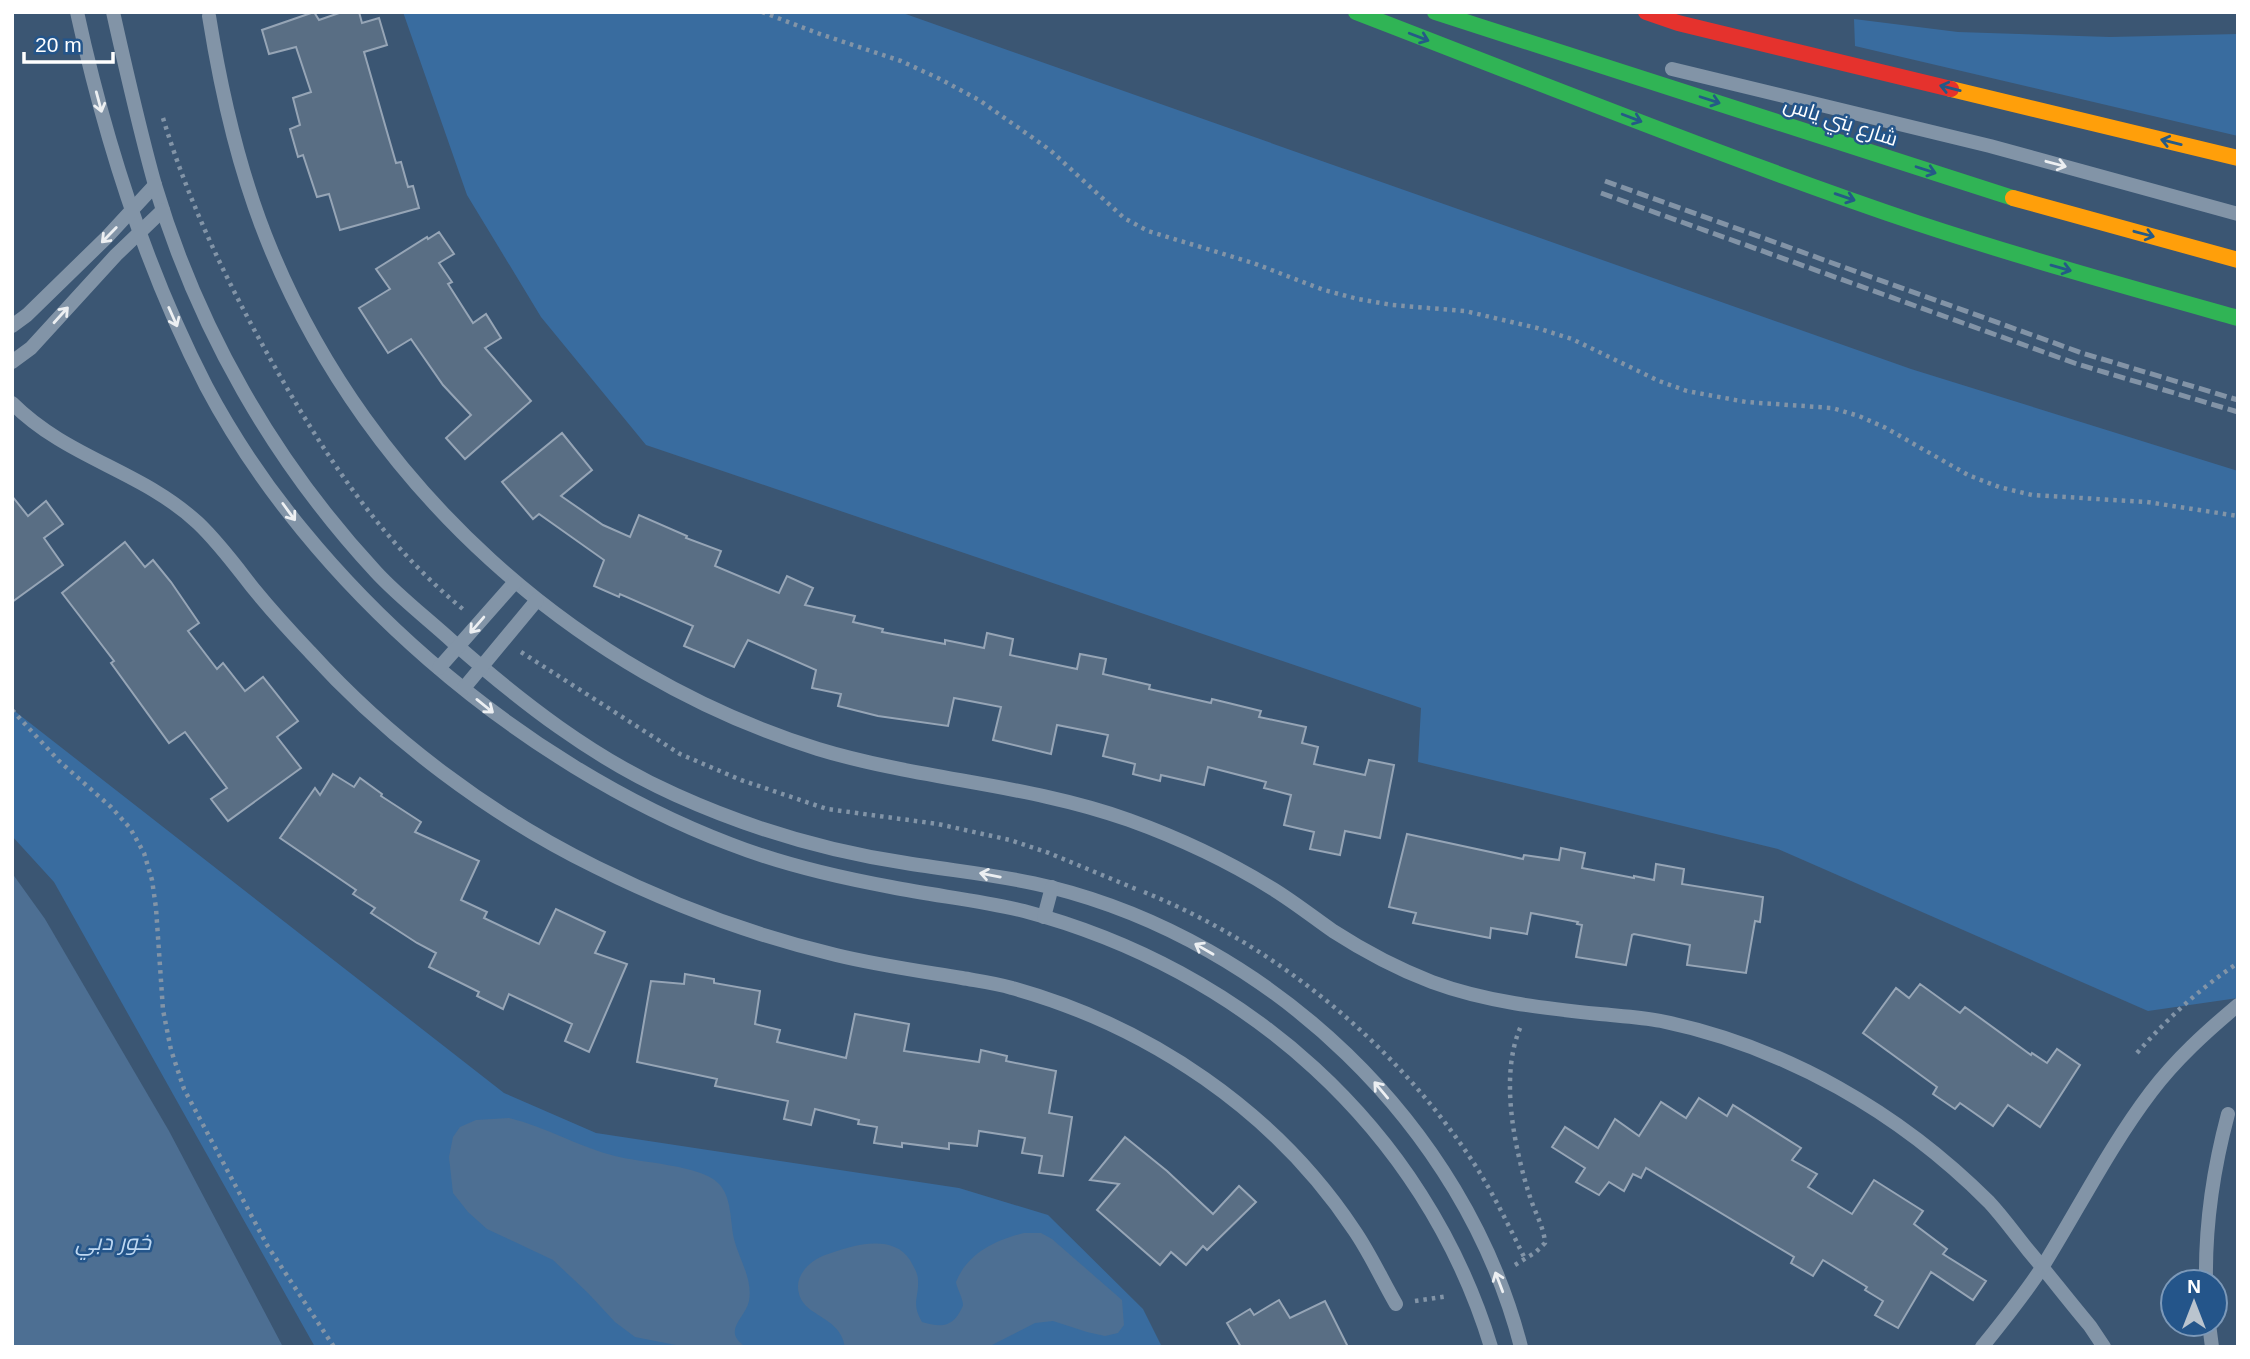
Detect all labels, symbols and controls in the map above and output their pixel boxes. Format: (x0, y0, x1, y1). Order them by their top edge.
scale bar (24, 21, 114, 65)
one-way arrow (1408, 32, 1429, 45)
text: 20 m (35, 33, 82, 56)
one-way arrow (1939, 81, 1962, 94)
one-way arrow (93, 90, 106, 113)
street label: شارع بني ياس (1780, 92, 1901, 155)
one-way arrow (1698, 95, 1720, 108)
one-way arrow (1620, 112, 1642, 125)
one-way arrow (2161, 135, 2183, 148)
one-way arrow (2044, 158, 2067, 171)
one-way arrow (1915, 165, 1937, 177)
one-way arrow (1834, 191, 1856, 204)
one-way arrow (100, 226, 117, 243)
one-way arrow (2133, 229, 2155, 242)
one-way arrow (2050, 263, 2072, 276)
one-way arrow (53, 306, 69, 324)
one-way arrow (167, 306, 181, 327)
one-way arrow (282, 502, 296, 521)
one-way arrow (469, 616, 485, 634)
one-way arrow (476, 698, 494, 713)
one-way arrow (979, 867, 1002, 881)
one-way arrow (1194, 941, 1214, 955)
one-way arrow (1373, 1081, 1389, 1099)
water label: خور دبي (75, 1229, 152, 1260)
north arrow (2159, 1268, 2229, 1338)
one-way arrow (1492, 1272, 1505, 1294)
text: N (2187, 1276, 2201, 1297)

